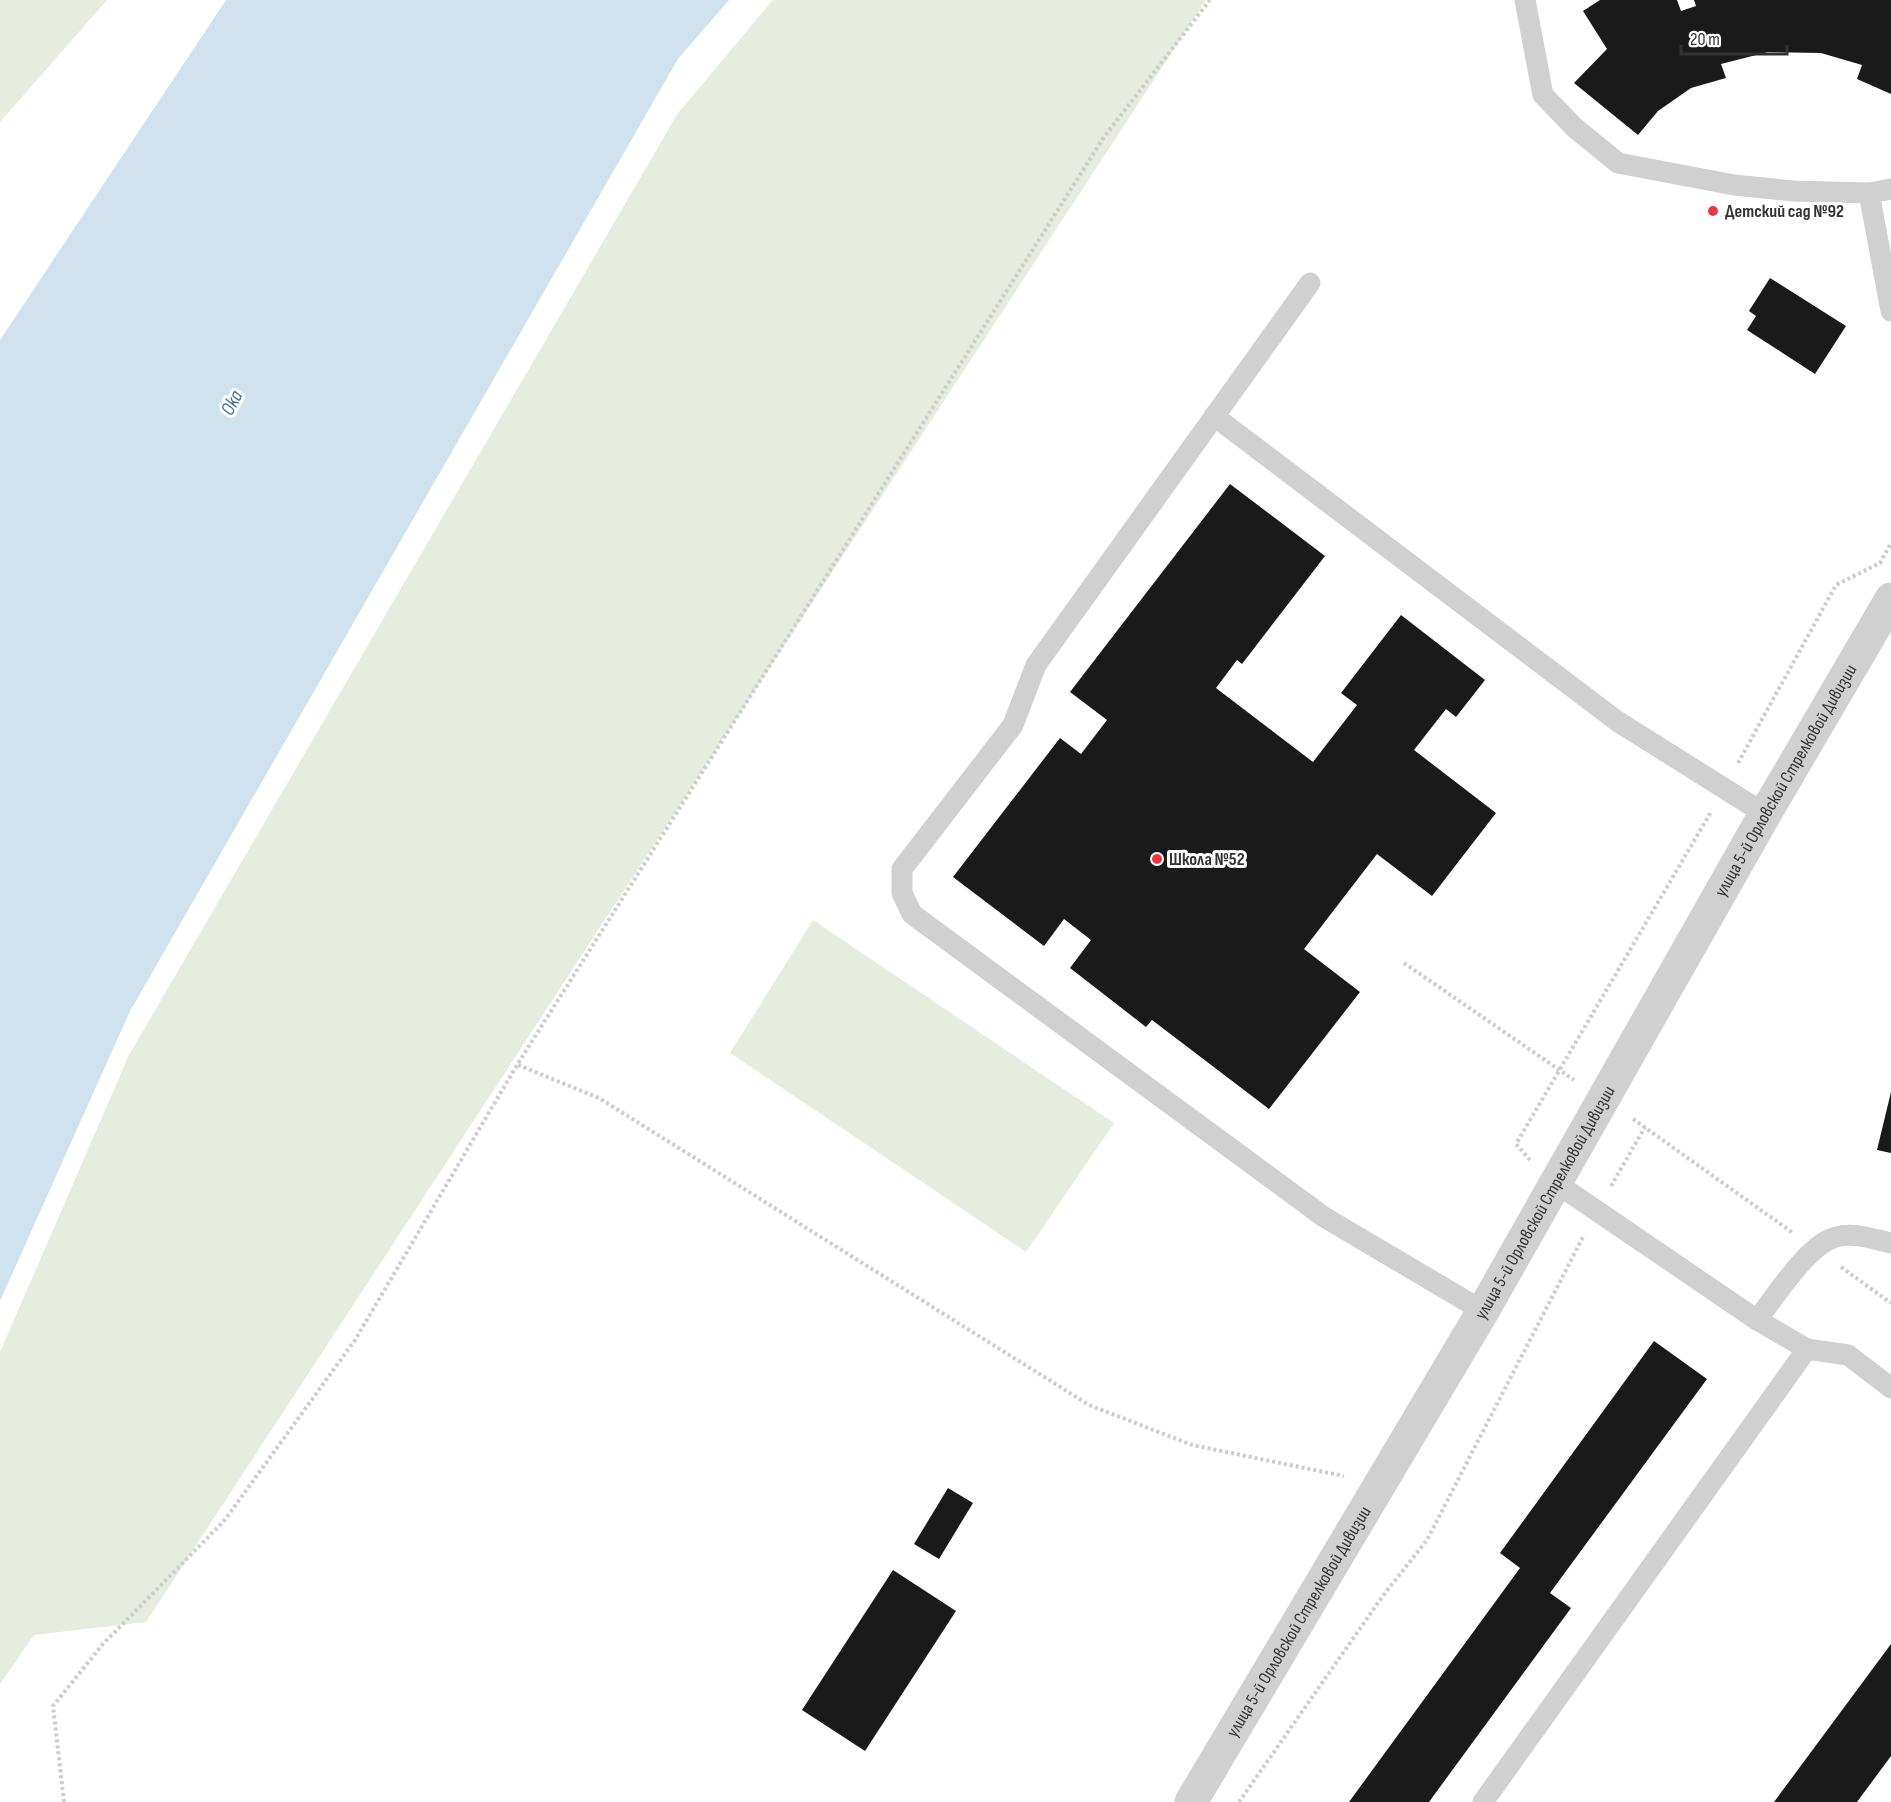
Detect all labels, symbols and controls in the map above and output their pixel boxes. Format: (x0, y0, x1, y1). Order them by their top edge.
scale bar (1681, 18, 1788, 56)
text: 20 m (1690, 29, 1720, 50)
place label: Детский сад №92 (1725, 201, 1844, 222)
marker: Детский сад №92 (1706, 204, 1720, 218)
water label: Oka (216, 386, 248, 420)
street label: улица 5-й Орловской Стрелковой Дивизии (1710, 660, 1861, 900)
place label: Школа №52 (1169, 849, 1245, 870)
marker: Школа №52 (1150, 852, 1164, 866)
street label: улица 5-й Орловской Стрелковой Дивизии (1470, 1082, 1619, 1323)
street label: улица 5-й Орловской Стрелковой Дивизии (1222, 1502, 1375, 1741)

